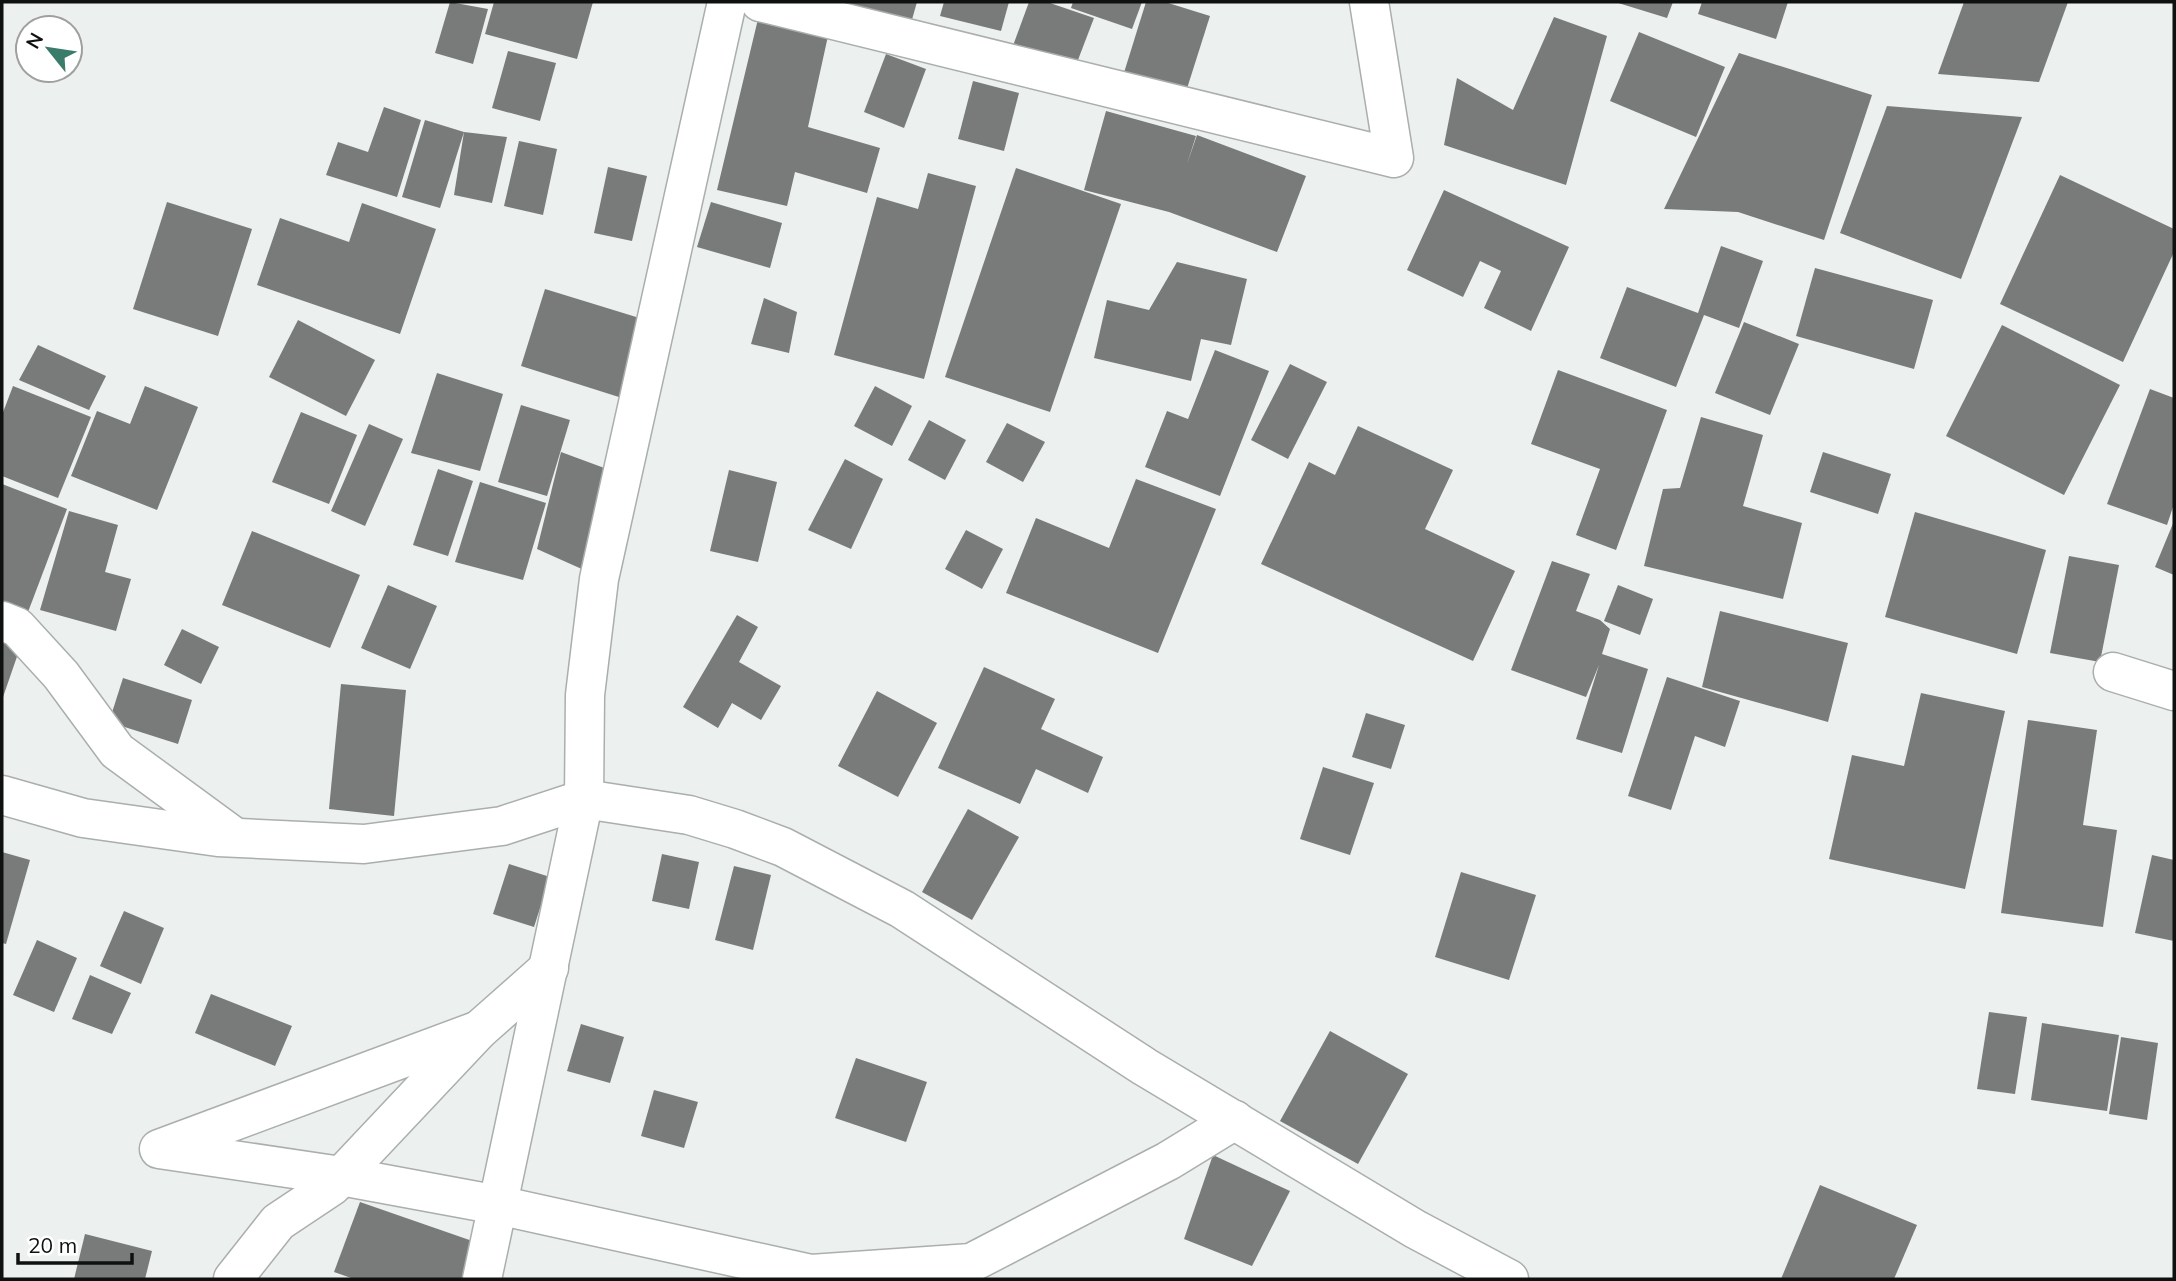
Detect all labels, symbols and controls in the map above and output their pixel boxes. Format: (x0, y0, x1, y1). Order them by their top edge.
north arrow (14, 14, 84, 84)
text: N (20, 28, 48, 53)
scale bar (18, 1222, 131, 1266)
text: 20 m (28, 1232, 77, 1258)

